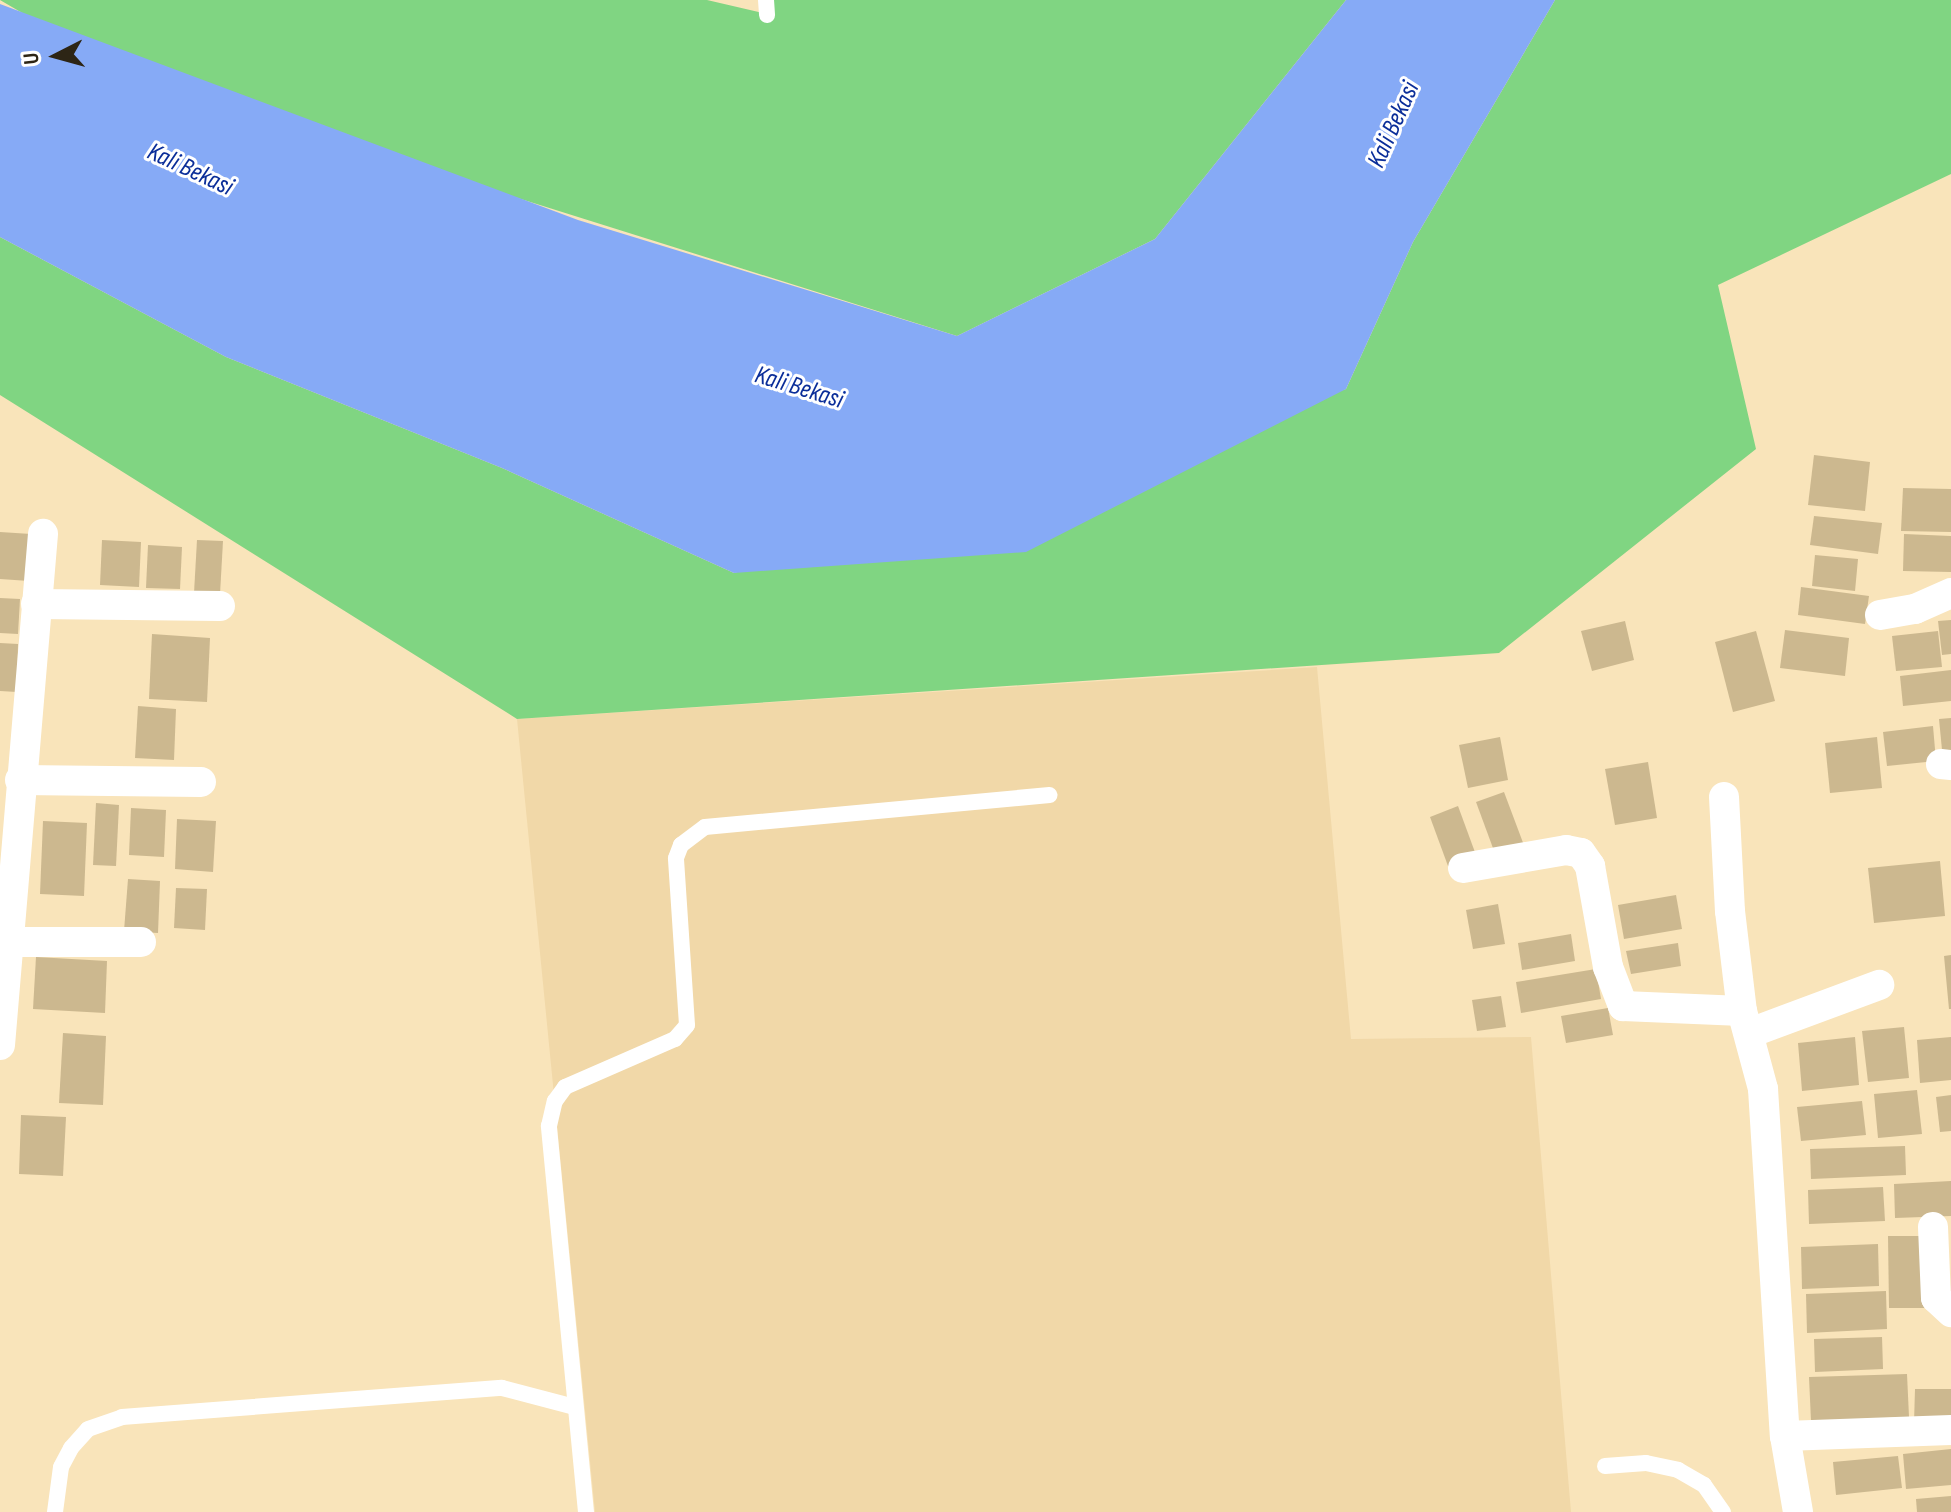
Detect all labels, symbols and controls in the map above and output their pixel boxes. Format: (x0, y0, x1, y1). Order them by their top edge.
north arrow (16, 16, 96, 96)
text: U (18, 51, 46, 66)
water label: Kali Bekasi (1361, 77, 1427, 173)
water label: Kali Bekasi (142, 137, 238, 203)
water label: Kali Bekasi (751, 360, 847, 416)

